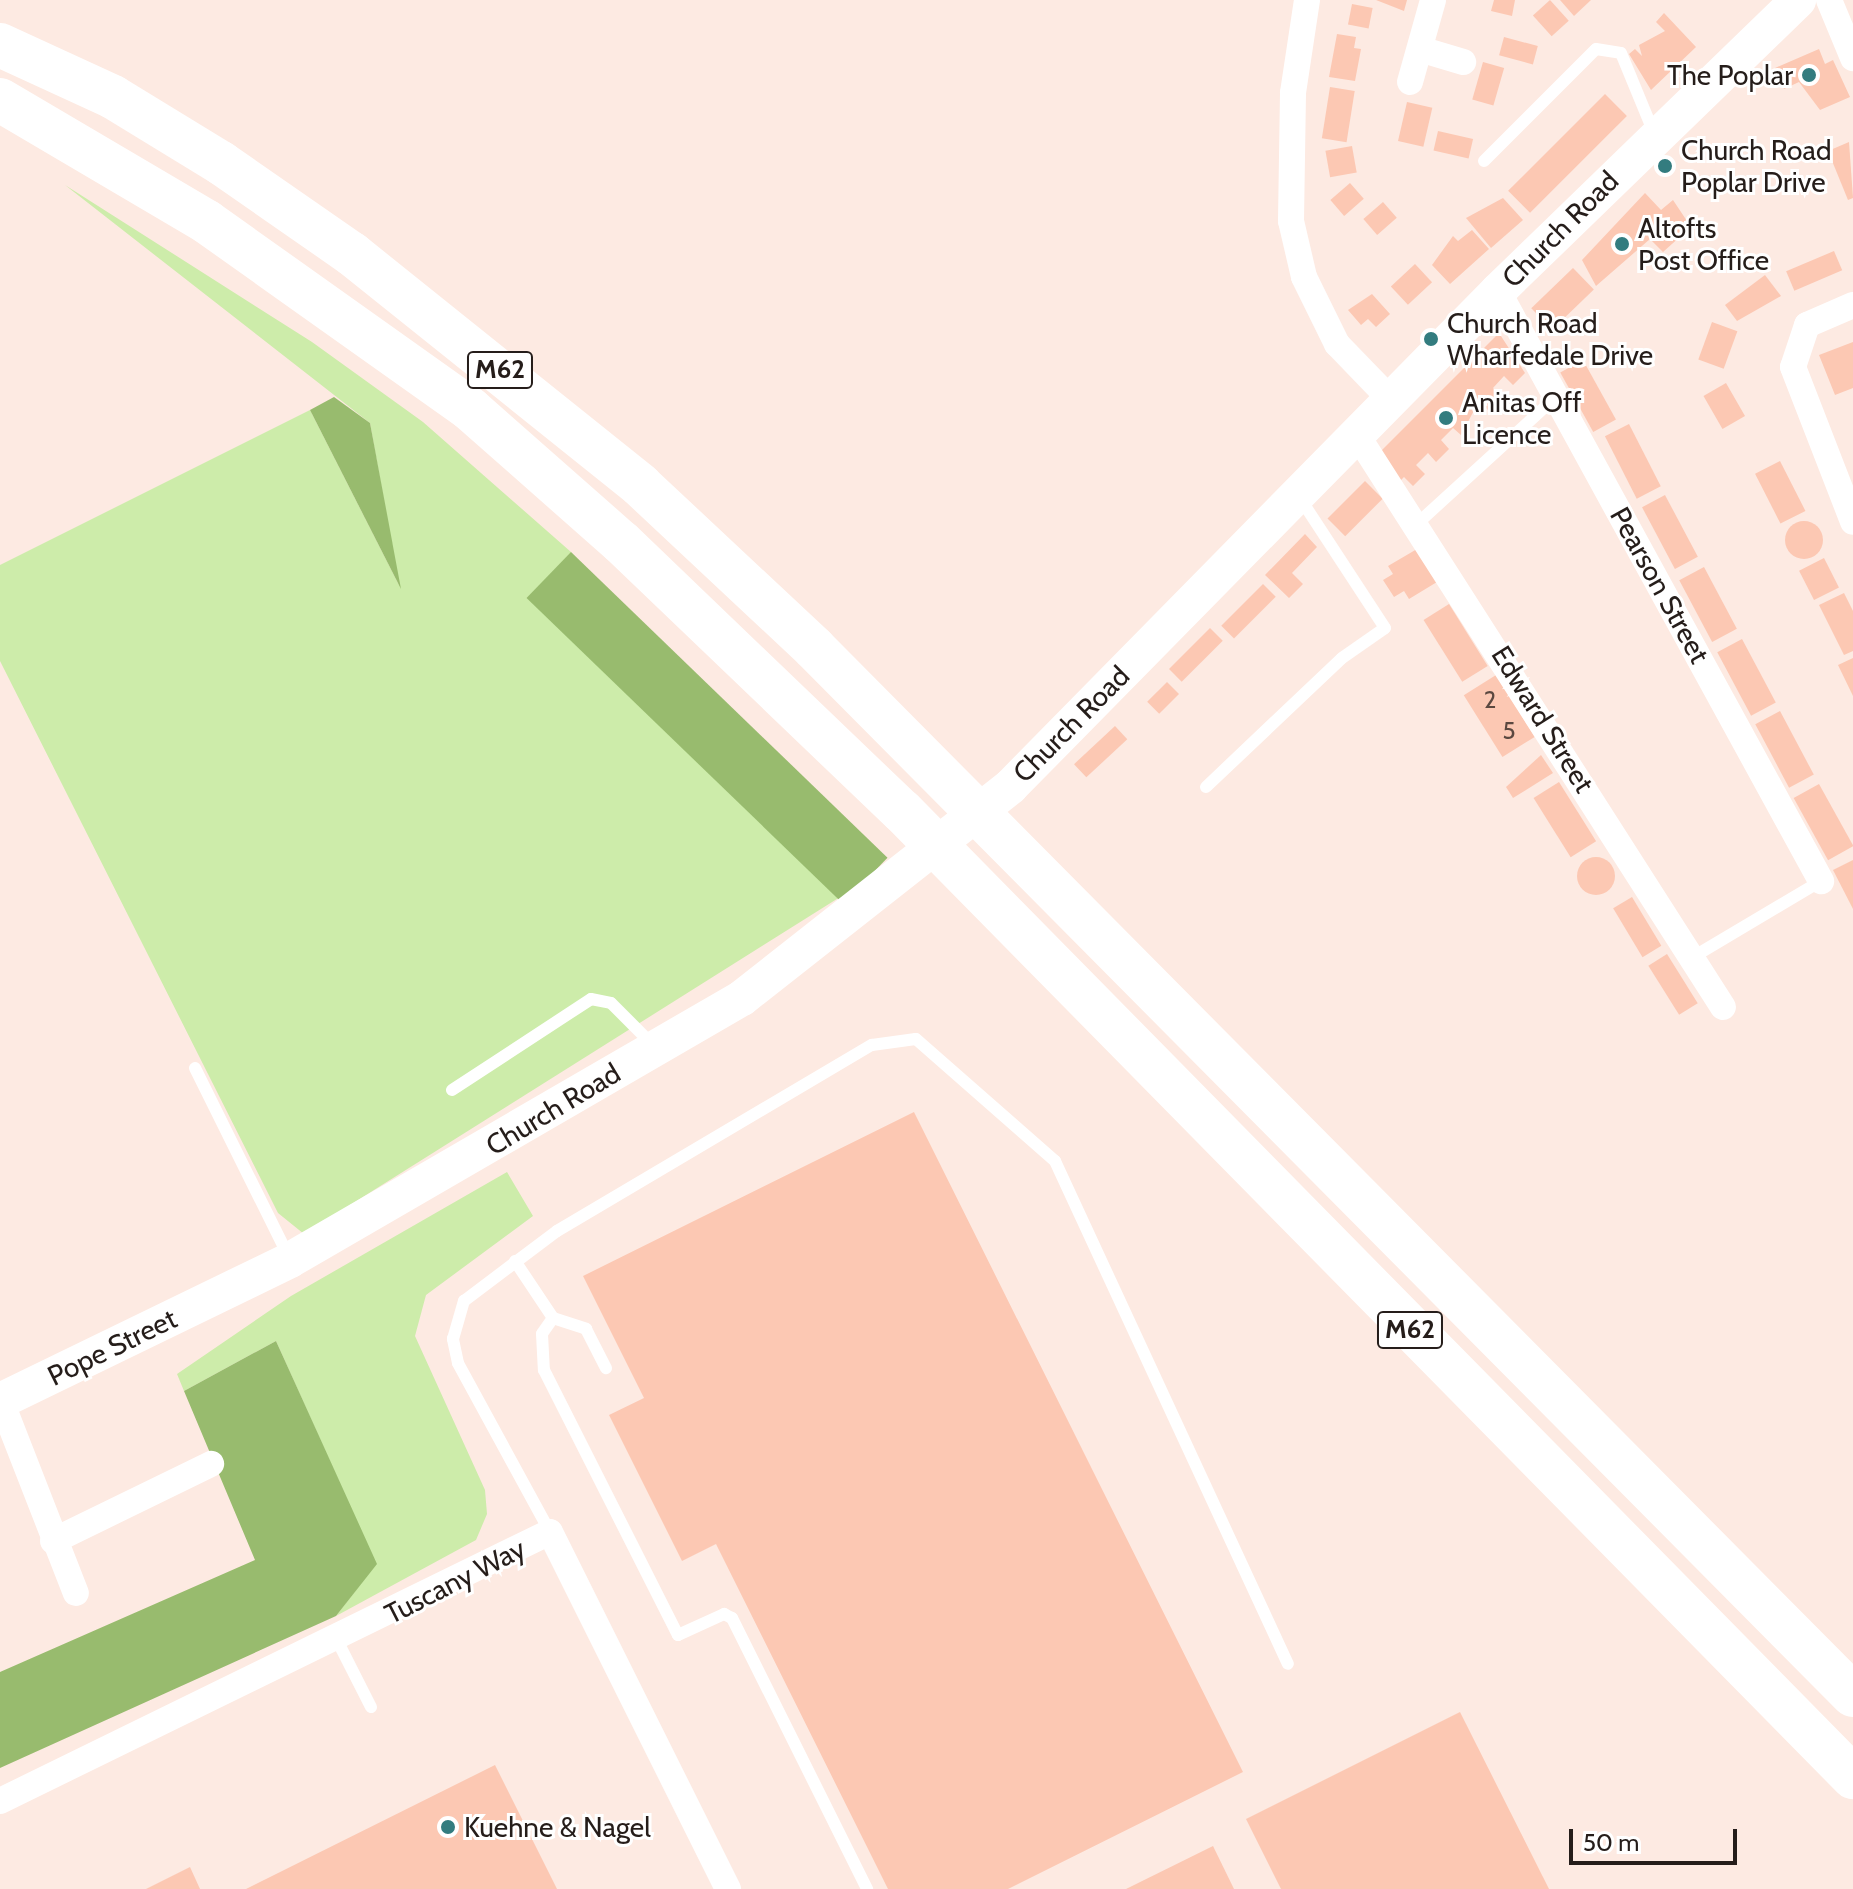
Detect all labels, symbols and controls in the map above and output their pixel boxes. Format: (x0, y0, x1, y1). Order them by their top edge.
place label: The Poplar (1667, 58, 1793, 92)
marker: The Poplar (1800, 66, 1818, 84)
place label: Church Road Poplar Drive (1681, 133, 1831, 199)
marker: Church Road Poplar Drive (1656, 157, 1674, 175)
street label: Church Road (1495, 164, 1625, 294)
place label: Altofts Post Office (1638, 211, 1769, 277)
marker: Altofts Post Office (1613, 235, 1631, 253)
place label: Church Road Wharfedale Drive (1447, 306, 1653, 372)
marker: Church Road Wharfedale Drive (1422, 330, 1440, 348)
road number: M62 (466, 348, 534, 392)
place label: Anitas Off Licence (1462, 385, 1582, 451)
marker: Anitas Off Licence (1437, 409, 1455, 427)
street label: Pearson Street (1603, 501, 1717, 669)
street label: Edward Street (1485, 639, 1601, 799)
street label: Church Road (1006, 659, 1136, 789)
house number: 2 (1484, 686, 1496, 714)
house number: 5 (1503, 717, 1515, 745)
street label: Church Road (480, 1056, 626, 1162)
street label: Pope Street (42, 1301, 182, 1393)
road number: M62 (1376, 1308, 1444, 1352)
street label: Tuscany Way (379, 1531, 531, 1631)
place label: Kuehne & Nagel (464, 1810, 651, 1844)
scale bar (1573, 1813, 1741, 1863)
marker: Kuehne & Nagel (439, 1818, 457, 1836)
text: 50 m (1583, 1828, 1639, 1857)

